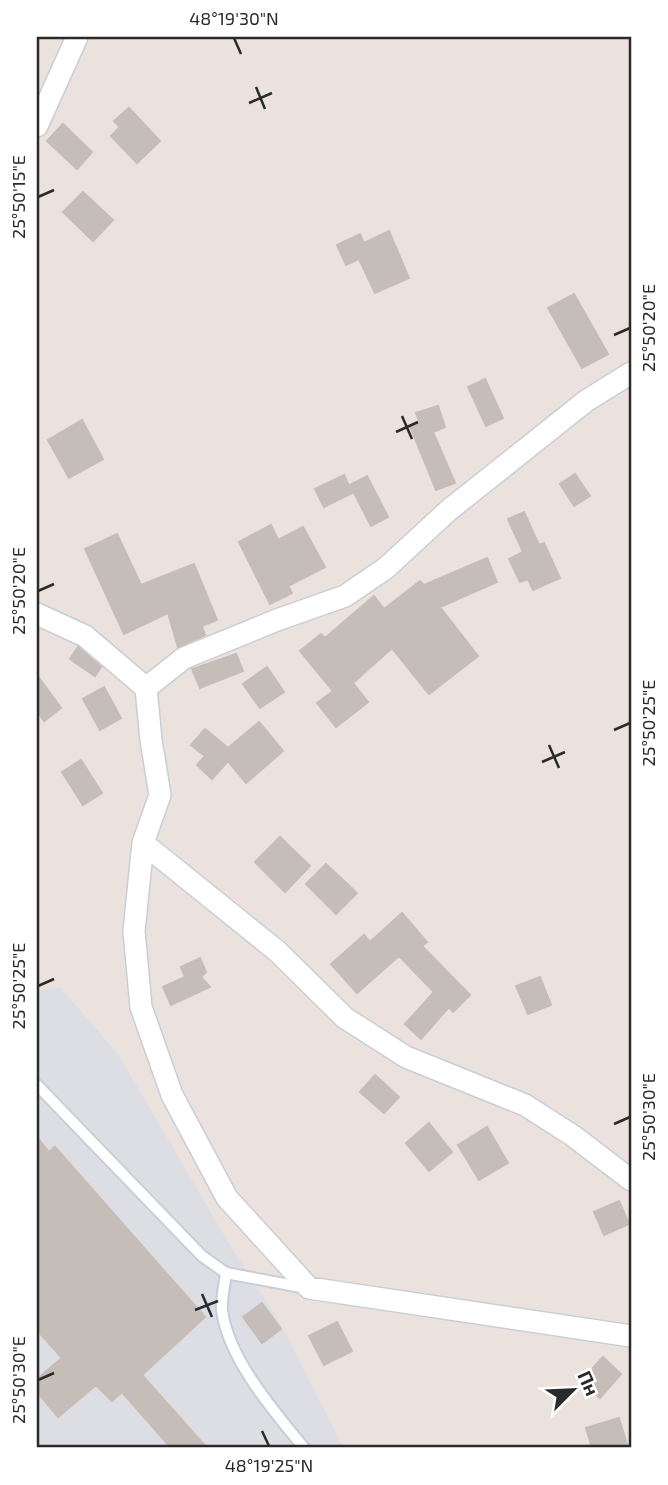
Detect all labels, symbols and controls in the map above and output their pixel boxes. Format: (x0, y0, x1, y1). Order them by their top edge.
text: 48°19'30"N (189, 7, 279, 29)
text: 25°50'15"E (7, 155, 29, 239)
text: 25°50'20"E (637, 284, 659, 372)
text: 25°50'20"E (7, 547, 29, 635)
text: 25°50'25"E (637, 680, 659, 766)
text: 25°50'25"E (7, 943, 29, 1029)
text: 25°50'30"E (637, 1073, 659, 1161)
text: 25°50'30"E (7, 1336, 29, 1424)
north arrow (538, 1356, 608, 1426)
text: Пн (573, 1367, 605, 1399)
text: 48°19'25"N (225, 1454, 313, 1476)

